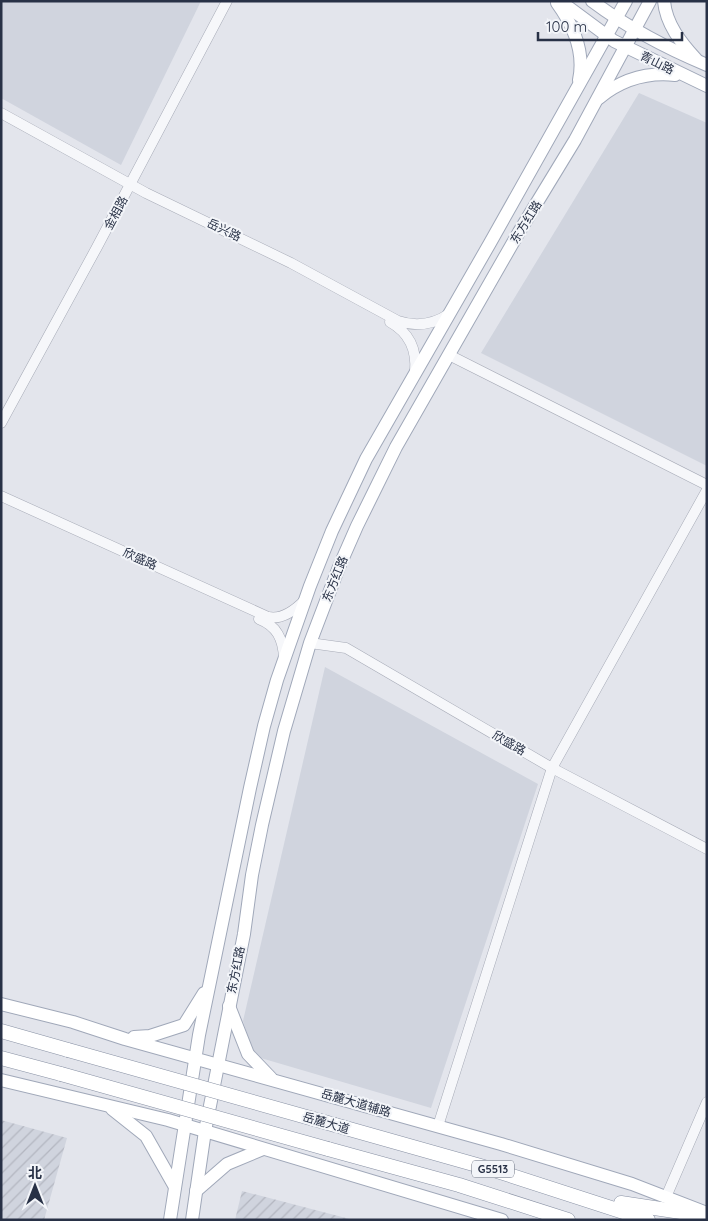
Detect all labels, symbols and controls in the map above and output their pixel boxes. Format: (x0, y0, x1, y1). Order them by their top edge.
scale bar (538, 10, 682, 42)
text: 100 m (546, 17, 587, 36)
street label: 青山路 (638, 48, 677, 77)
street label: 金相路 (100, 193, 131, 232)
street label: 东方红路 (506, 197, 545, 246)
street label: 岳兴路 (205, 215, 244, 244)
street label: 欣盛路 (121, 544, 160, 573)
street label: 东方红路 (319, 554, 350, 604)
street label: 欣盛路 (490, 727, 529, 758)
street label: 东方红路 (224, 945, 247, 995)
street label: 岳麓大道辅路 (319, 1085, 393, 1120)
street label: 岳麓大道 (301, 1109, 351, 1136)
road number: G5513 (472, 1160, 514, 1178)
north arrow (10, 1161, 60, 1211)
text: 北 (28, 1164, 42, 1182)

